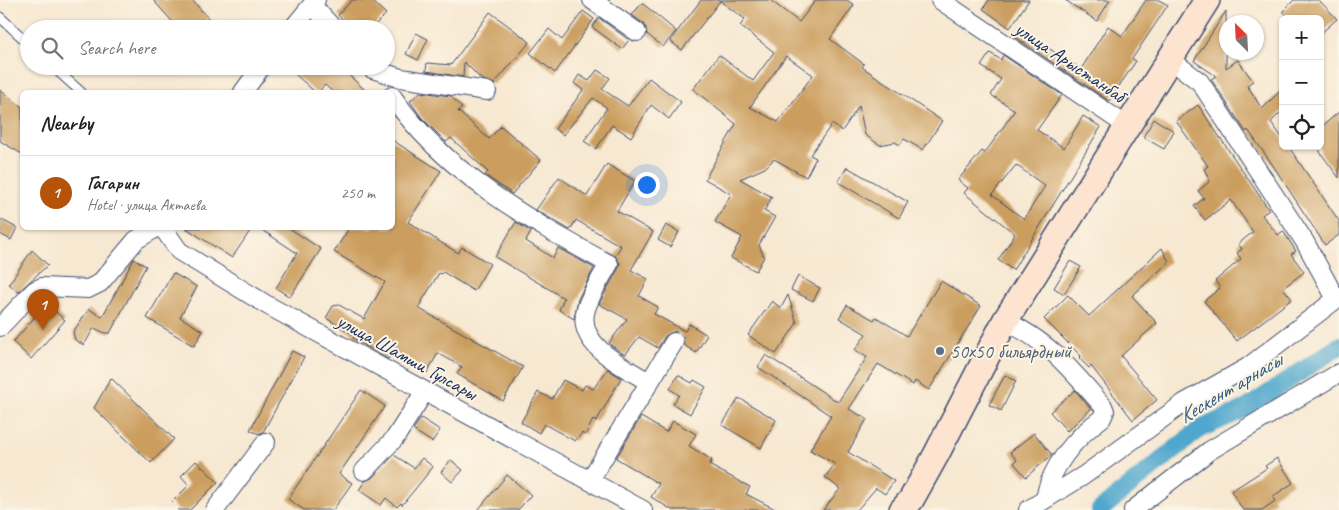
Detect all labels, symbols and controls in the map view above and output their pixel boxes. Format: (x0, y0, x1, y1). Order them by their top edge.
street label: улица Арыстанбаб (1009, 15, 1133, 110)
north arrow (1219, 15, 1264, 60)
map controls (1279, 15, 1324, 150)
button: + (1279, 15, 1324, 60)
search box (20, 20, 395, 75)
icon: search (38, 34, 66, 62)
text: Search here (78, 36, 155, 60)
button: − (1279, 60, 1324, 105)
button: locate (1279, 105, 1324, 150)
text: Nearby (40, 110, 93, 136)
text: Гагарин (87, 171, 139, 195)
your location (634, 172, 660, 198)
text: 1 (52, 183, 60, 203)
text: 250 m (341, 183, 375, 203)
text: Hotel · улица Актаева (87, 195, 206, 215)
pin: 1 (27, 289, 59, 330)
street label: улица Шамши Гулсары (332, 308, 483, 407)
place label: 50х50 бильярдный (950, 339, 1073, 364)
marker: 50х50 бильярдный (934, 345, 946, 357)
water label: Кескент арнасы (1174, 345, 1290, 429)

